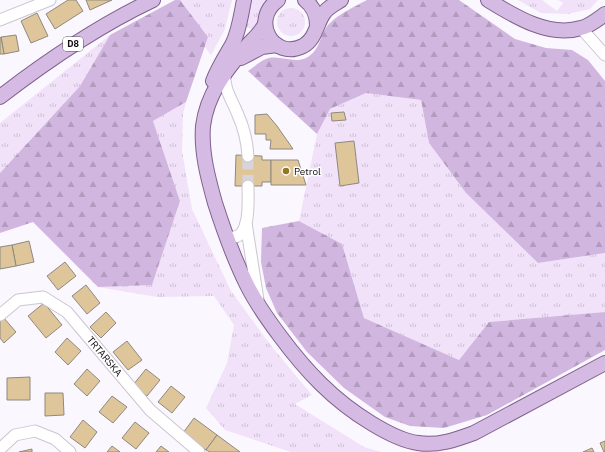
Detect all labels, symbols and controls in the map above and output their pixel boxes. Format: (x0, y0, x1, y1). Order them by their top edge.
road number: D8 (63, 37, 83, 51)
place label: Petrol (294, 165, 321, 178)
marker: Petrol (281, 166, 291, 176)
street label: TRTARSKA (84, 334, 126, 379)

